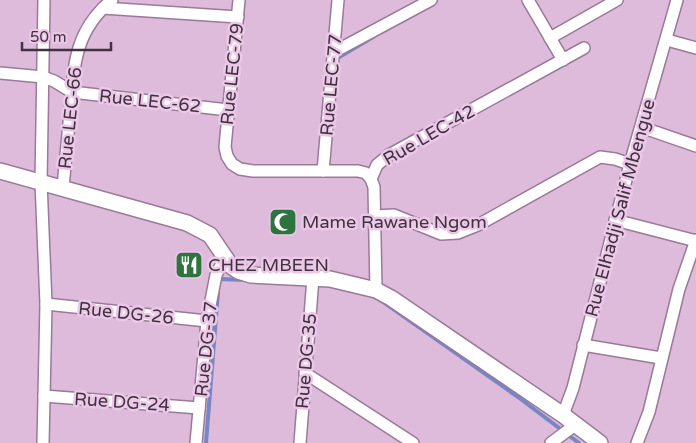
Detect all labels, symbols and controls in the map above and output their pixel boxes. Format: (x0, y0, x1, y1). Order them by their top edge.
scale bar (22, 20, 111, 52)
street label: Rue LEC-79 (216, 22, 248, 126)
text: 50 m (30, 28, 67, 46)
street label: Rue LEC-77 (316, 33, 346, 137)
street label: Rue LEC-66 (54, 66, 86, 170)
street label: Rue LEC-62 (98, 85, 202, 117)
street label: Rue Elhadji Salif Mbengue (580, 97, 660, 319)
street label: Rue LEC-42 (379, 100, 479, 170)
mosque icon: Mame Rawane Ngom (268, 207, 298, 237)
place label: Mame Rawane Ngom (302, 211, 487, 233)
restaurant icon: CHEZ MBEEN (174, 250, 204, 280)
place label: CHEZ MBEEN (208, 254, 329, 276)
street label: Rue DG-26 (77, 297, 175, 329)
street label: Rue DG-37 (190, 300, 222, 398)
street label: Rue DG-35 (291, 312, 321, 410)
street label: Rue DG-24 (73, 388, 171, 416)

